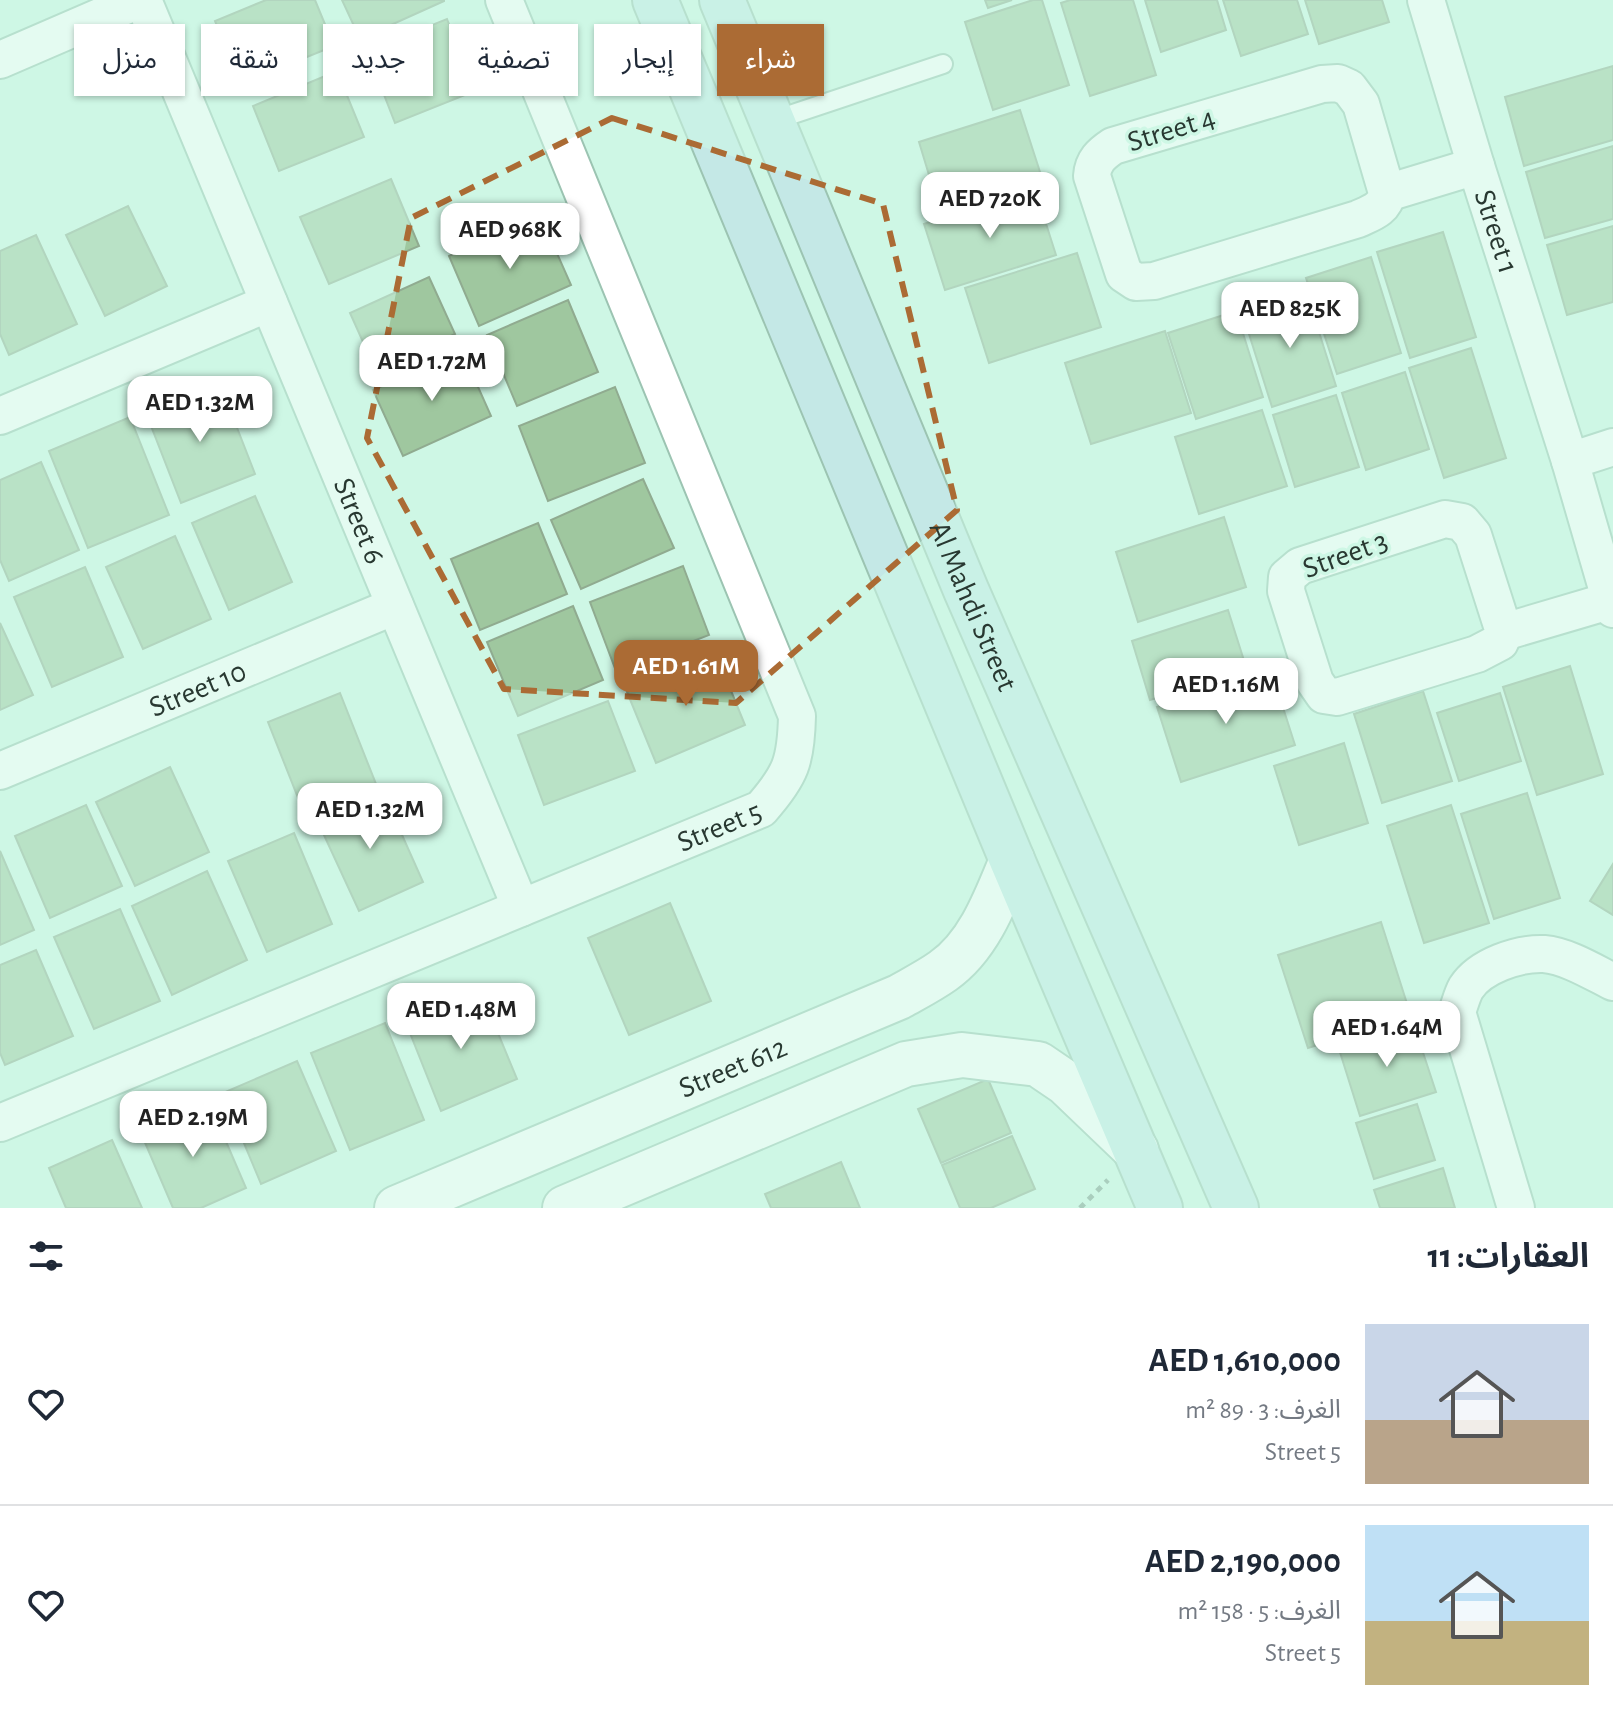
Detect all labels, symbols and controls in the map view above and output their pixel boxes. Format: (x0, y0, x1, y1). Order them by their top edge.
chip: منزل (74, 24, 185, 96)
chip: شقة (201, 24, 307, 96)
chip: جديد (323, 24, 433, 96)
chip: تصفية (449, 24, 578, 96)
chip: إيجار (594, 24, 701, 96)
chip: شراء (717, 24, 824, 96)
street label: Street 4 (1124, 102, 1219, 157)
pin: AED 720K (907, 172, 1073, 240)
text: AED 720K (939, 185, 1041, 211)
street label: Street 1 (1469, 186, 1523, 277)
pin: AED 968K (427, 203, 593, 271)
text: AED 968K (459, 216, 561, 242)
pin: AED 825K (1207, 282, 1373, 350)
text: AED 825K (1239, 295, 1341, 321)
pin: AED 1.72M (340, 335, 524, 403)
text: AED 1.72M (377, 348, 487, 374)
pin: AED 1.32M (108, 376, 292, 444)
text: AED 1.32M (145, 389, 255, 415)
street label: Street 6 (328, 474, 390, 568)
street label: Al Mahdi Street (923, 517, 1022, 696)
street label: Street 3 (1299, 526, 1392, 584)
pin: AED 1.61M (594, 640, 778, 708)
text: AED 1.61M (632, 653, 740, 679)
street label: Street 10 (145, 656, 251, 723)
pin: AED 1.16M (1134, 658, 1318, 726)
text: AED 1.16M (1172, 671, 1280, 697)
pin: AED 1.32M (278, 783, 462, 851)
text: AED 1.32M (315, 796, 425, 822)
street label: Street 5 (673, 796, 766, 858)
pin: AED 1.48M (369, 983, 553, 1051)
text: AED 1.48M (405, 996, 517, 1022)
pin: AED 1.64M (1295, 1001, 1479, 1069)
text: AED 1.64M (1331, 1014, 1443, 1040)
street label: Street 612 (675, 1032, 791, 1104)
pin: AED 2.19M (101, 1091, 285, 1159)
text: AED 2.19M (138, 1104, 248, 1130)
icon: filters (24, 1234, 68, 1278)
text: العقارات: 11 (1427, 1240, 1589, 1274)
text: AED 1,610,000 (1149, 1344, 1341, 1378)
icon: home (1429, 1356, 1525, 1452)
icon: heart (24, 1382, 68, 1426)
text: الغرف: 3 · 89 m² (1185, 1397, 1341, 1423)
text: Street 5 (1265, 1439, 1341, 1465)
text: AED 2,190,000 (1145, 1545, 1341, 1579)
icon: home (1429, 1557, 1525, 1653)
icon: heart (24, 1583, 68, 1627)
text: الغرف: 5 · 158 m² (1177, 1598, 1341, 1624)
text: Street 5 (1265, 1640, 1341, 1666)

